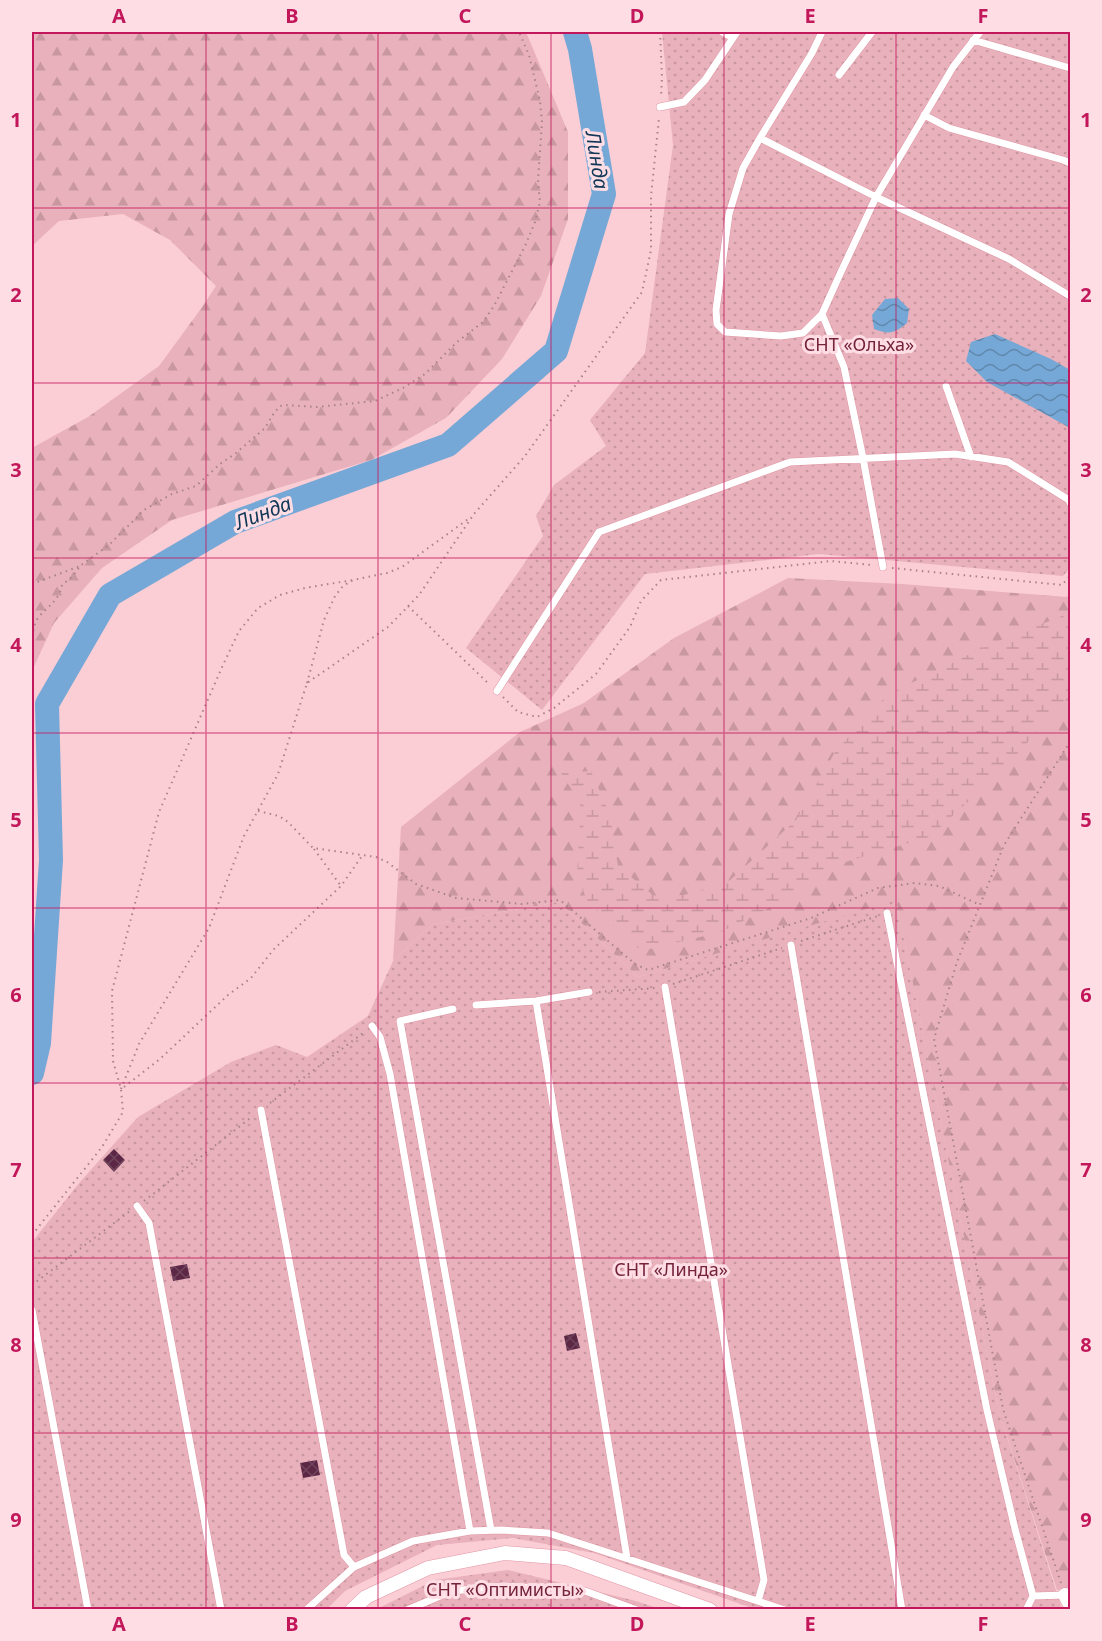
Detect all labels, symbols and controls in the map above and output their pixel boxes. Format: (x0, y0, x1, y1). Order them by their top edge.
text: A (112, 2, 126, 29)
text: B (285, 2, 299, 29)
text: C (459, 2, 472, 29)
text: D (630, 2, 644, 29)
text: E (804, 2, 816, 29)
text: F (978, 2, 988, 29)
text: 1 (10, 106, 22, 133)
text: 1 (1080, 106, 1092, 133)
water label: Линда (579, 128, 615, 191)
text: 2 (10, 281, 22, 308)
text: 2 (1080, 281, 1092, 308)
park label: СНТ «Ольха» (804, 332, 914, 356)
text: 3 (10, 456, 22, 483)
text: 3 (1080, 456, 1092, 483)
water label: Линда (230, 489, 295, 536)
text: 4 (10, 631, 22, 658)
text: 4 (1080, 631, 1092, 658)
text: 5 (10, 806, 22, 833)
text: 5 (1080, 806, 1092, 833)
text: 6 (10, 981, 22, 1008)
text: 6 (1080, 981, 1092, 1008)
text: 7 (10, 1156, 22, 1183)
text: 7 (1080, 1156, 1092, 1183)
park label: СНТ «Линда» (614, 1257, 728, 1281)
text: 8 (10, 1331, 22, 1358)
text: 8 (1080, 1331, 1092, 1358)
text: 9 (10, 1506, 22, 1533)
text: 9 (1080, 1506, 1092, 1533)
park label: СНТ «Оптимисты» (426, 1577, 584, 1601)
text: A (112, 1610, 126, 1637)
text: B (285, 1610, 299, 1637)
text: C (459, 1610, 472, 1637)
text: D (630, 1610, 644, 1637)
text: E (804, 1610, 816, 1637)
text: F (978, 1610, 988, 1637)

